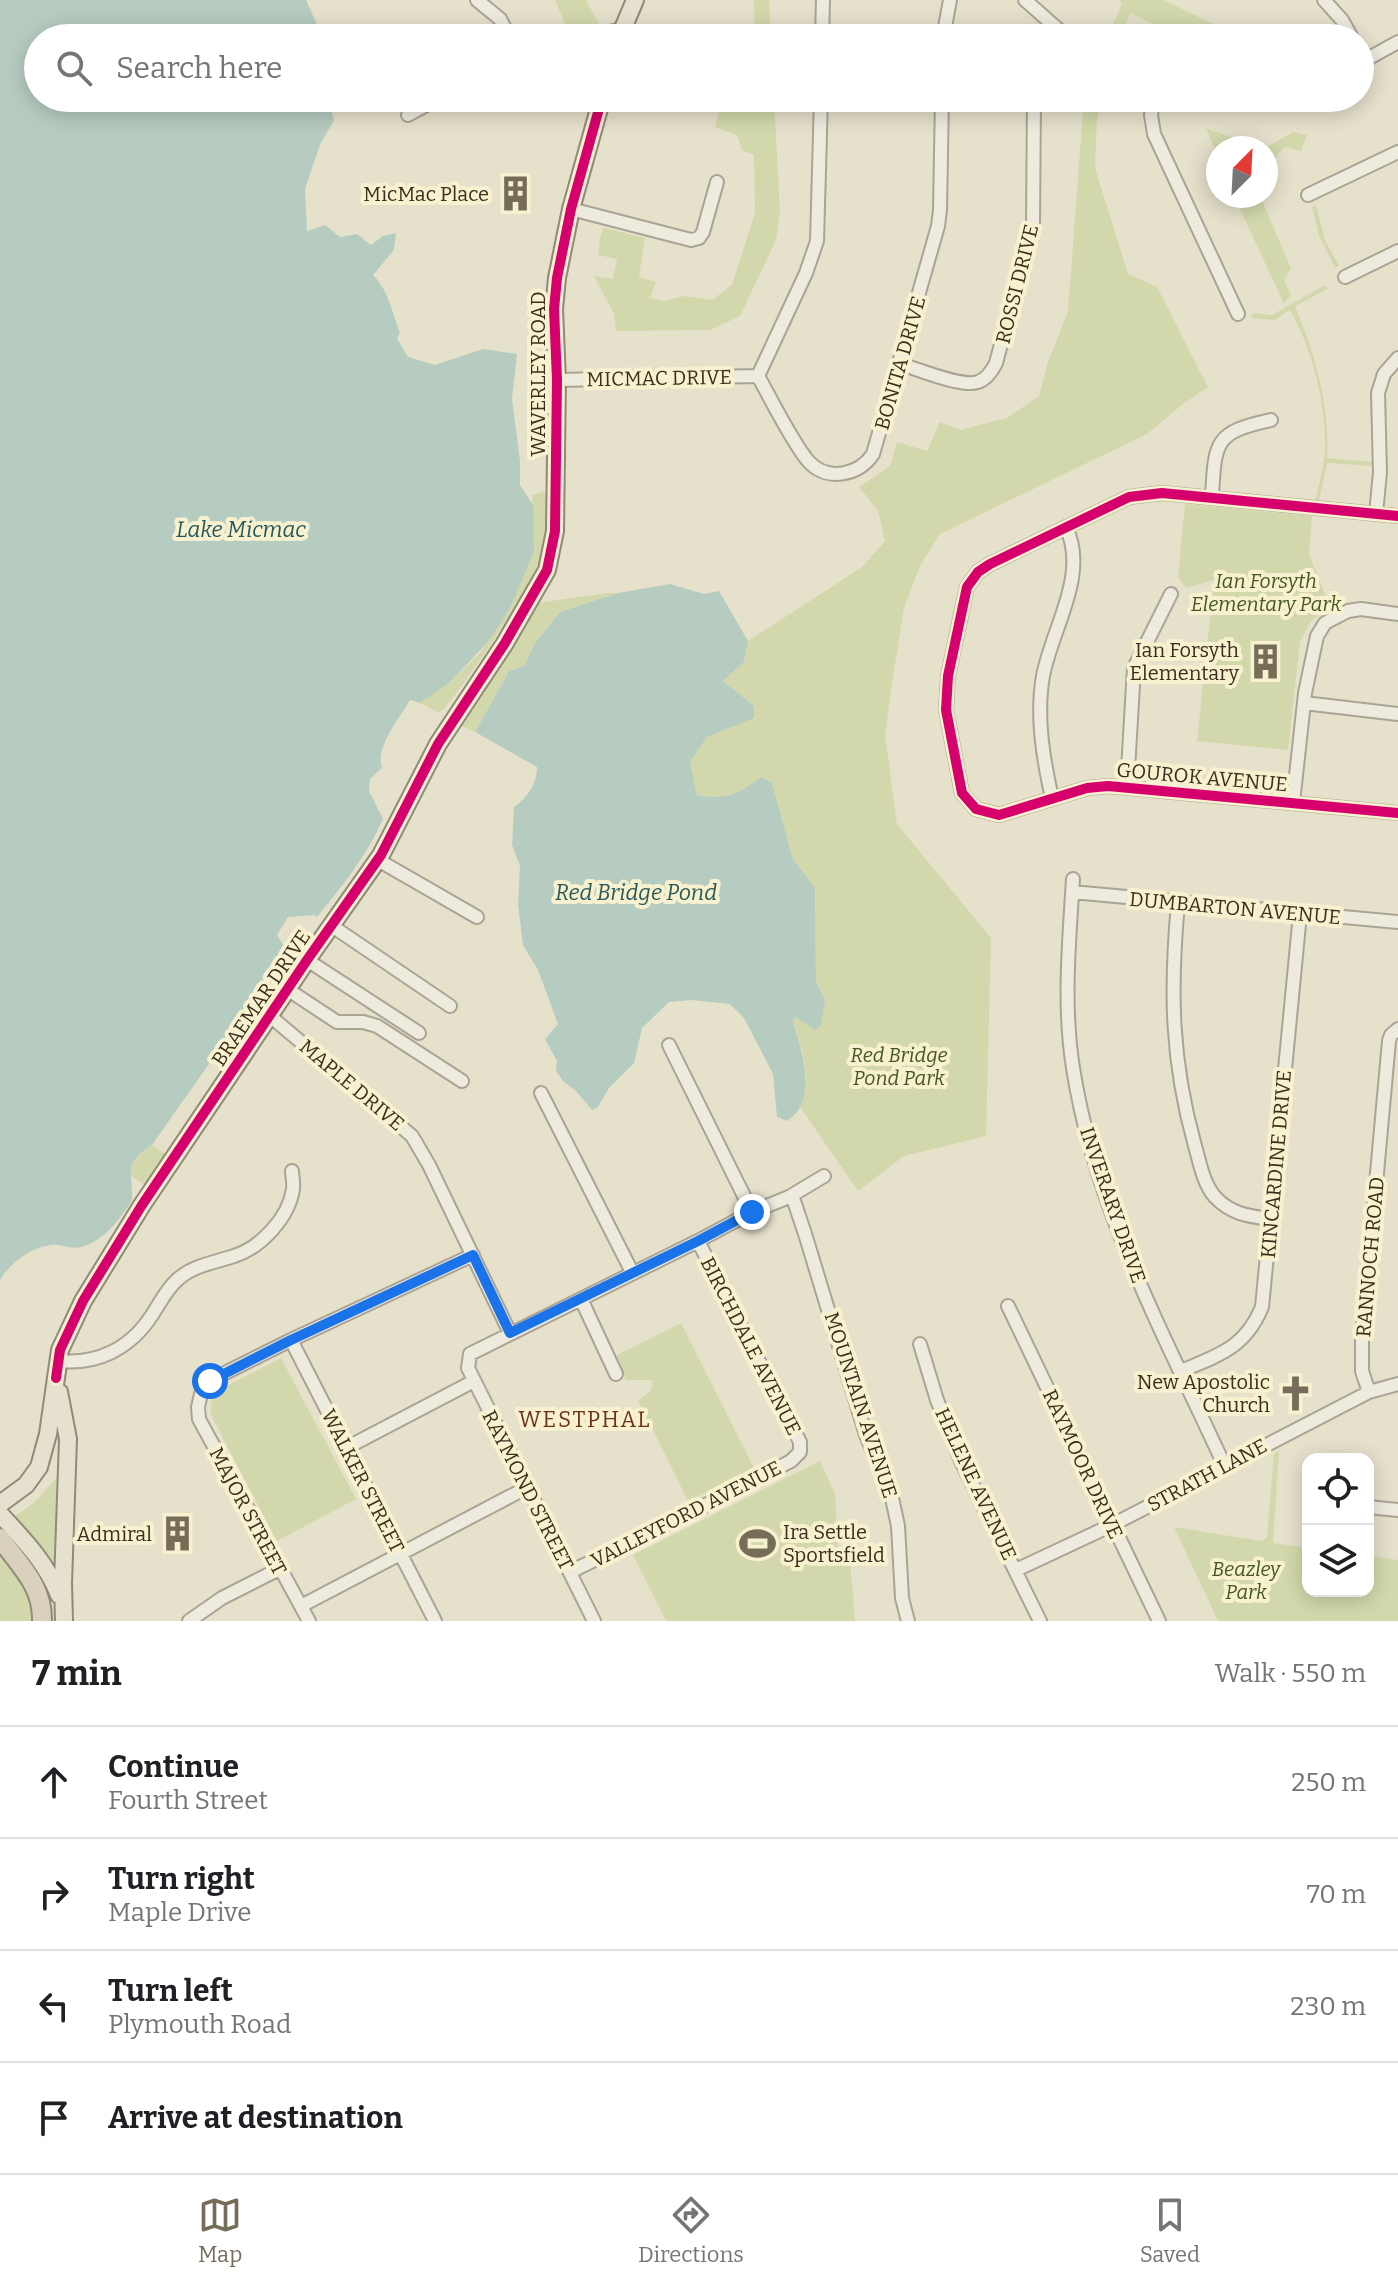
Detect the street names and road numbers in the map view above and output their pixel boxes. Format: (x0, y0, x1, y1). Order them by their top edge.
street label: ROSSI DRIVE (991, 222, 1043, 346)
street label: WAVERLEY ROAD (526, 291, 550, 457)
street label: BONITA DRIVE (869, 293, 931, 433)
street label: MICMAC DRIVE (586, 365, 732, 391)
street label: GOUROK AVENUE (1116, 758, 1288, 796)
street label: DUMBARTON AVENUE (1128, 887, 1342, 929)
street label: BRAEMAR DRIVE (207, 925, 315, 1071)
street label: MAPLE DRIVE (295, 1034, 409, 1136)
street label: KINCARDINE DRIVE (1256, 1069, 1296, 1259)
street label: INVERARY DRIVE (1075, 1124, 1151, 1286)
street label: RANNOCH ROAD (1351, 1176, 1389, 1338)
street label: BIRCHDALE AVENUE (696, 1253, 806, 1439)
street label: MOUNTAIN AVENUE (820, 1309, 902, 1501)
street label: RAYMOOR DRIVE (1038, 1385, 1128, 1543)
street label: HELENE AVENUE (930, 1404, 1022, 1564)
street label: WALKER STREET (316, 1405, 410, 1557)
street label: RAYMOND STREET (477, 1406, 579, 1574)
street label: STRATH LANE (1143, 1433, 1271, 1517)
street label: MAJOR STREET (204, 1443, 292, 1579)
street label: VALLEYFORD AVENUE (587, 1456, 785, 1572)

